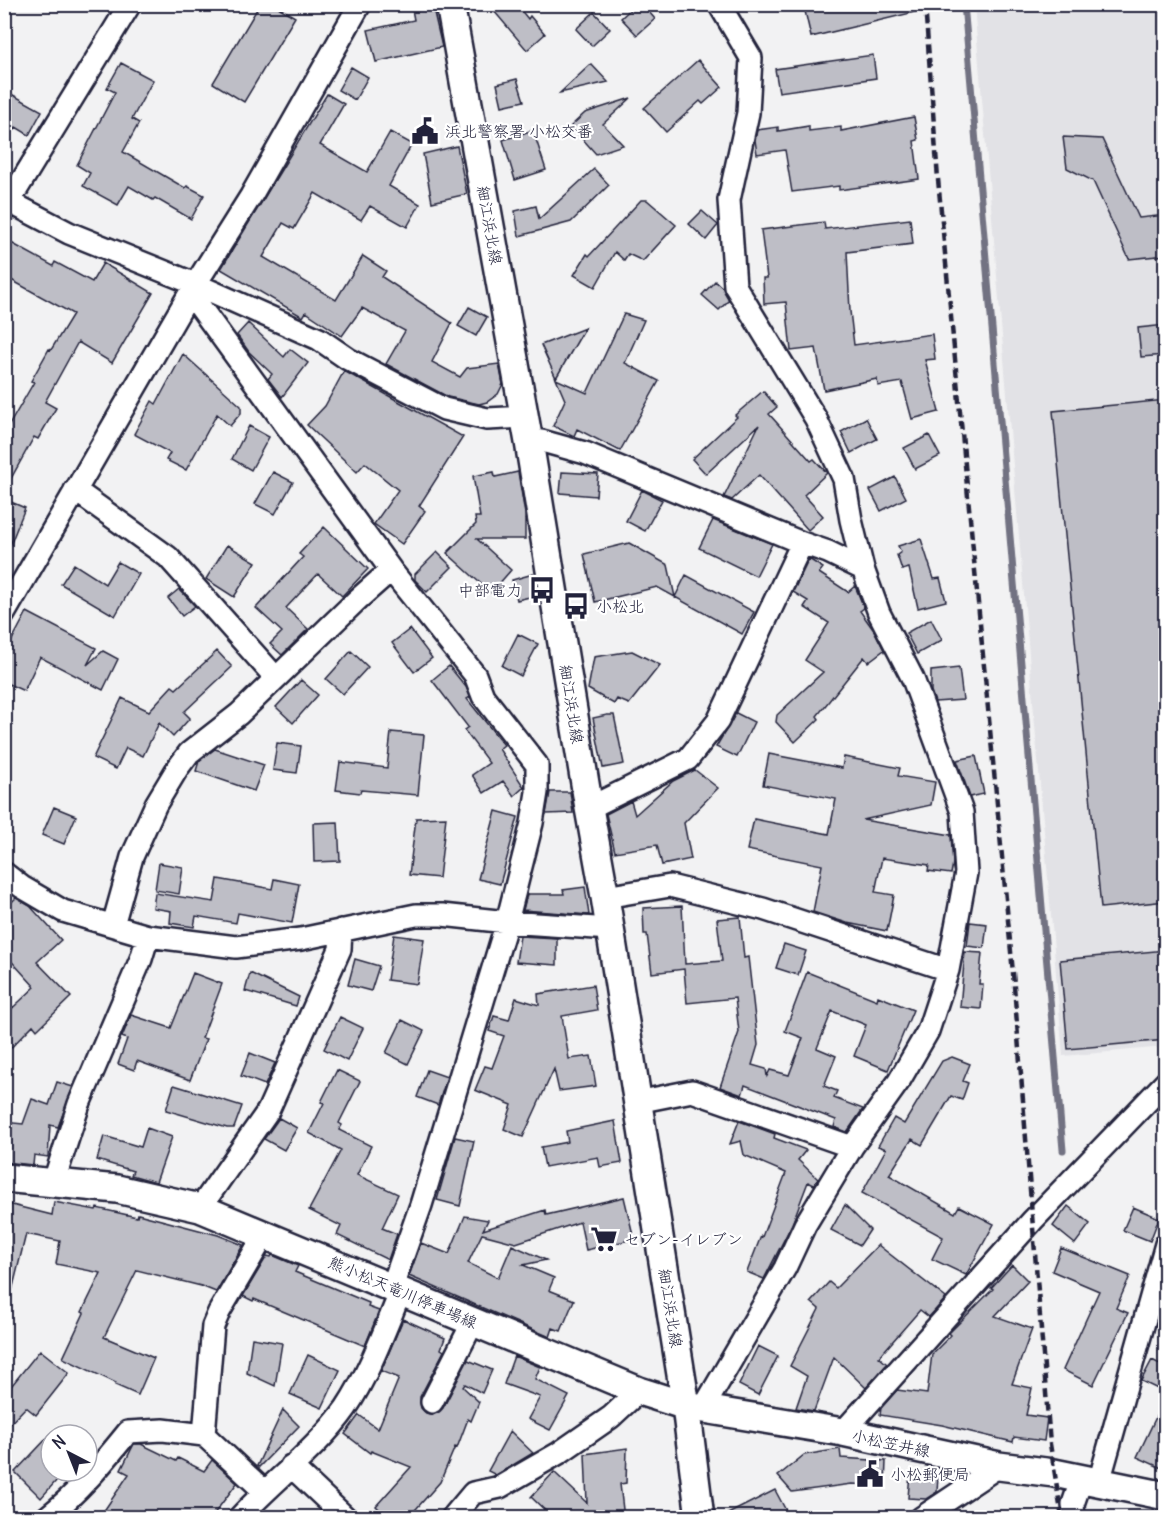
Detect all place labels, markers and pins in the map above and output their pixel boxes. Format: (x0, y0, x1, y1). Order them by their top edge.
public building icon: 浜北警察署 小松交番 (410, 116, 440, 146)
place label: 浜北警察署 小松交番 (445, 121, 593, 141)
bus stop icon: 中部電力 (527, 575, 557, 605)
place label: 中部電力 (458, 580, 522, 600)
bus stop icon: 小松北 (561, 591, 591, 621)
place label: 小松北 (596, 596, 644, 616)
supermarket icon: セブン-イレブン (589, 1224, 619, 1254)
place label: セブン-イレブン (624, 1229, 743, 1249)
public building icon: 小松郵便局 (855, 1459, 885, 1489)
place label: 小松郵便局 (890, 1464, 970, 1484)

